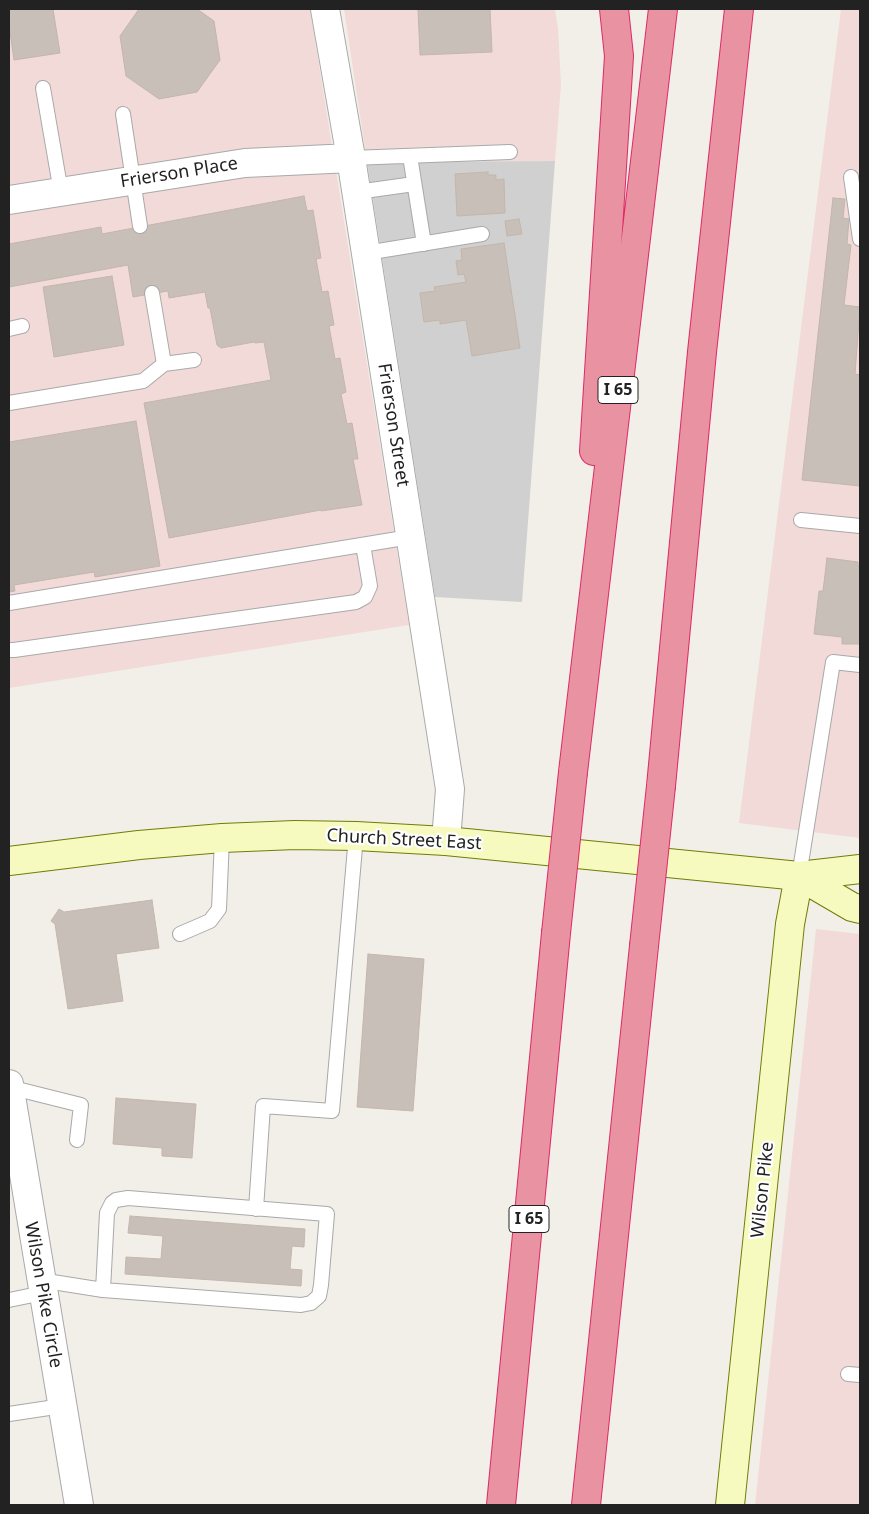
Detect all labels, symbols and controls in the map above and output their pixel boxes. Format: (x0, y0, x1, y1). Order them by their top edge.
street label: Frierson Place (119, 153, 239, 193)
street label: Frierson Street (373, 362, 413, 488)
road number: I 65 (598, 376, 638, 404)
street label: Church Street East (326, 825, 482, 855)
street label: Wilson Pike (747, 1141, 779, 1239)
road number: I 65 (509, 1206, 549, 1232)
street label: Wilson Pike Circle (20, 1220, 66, 1370)

